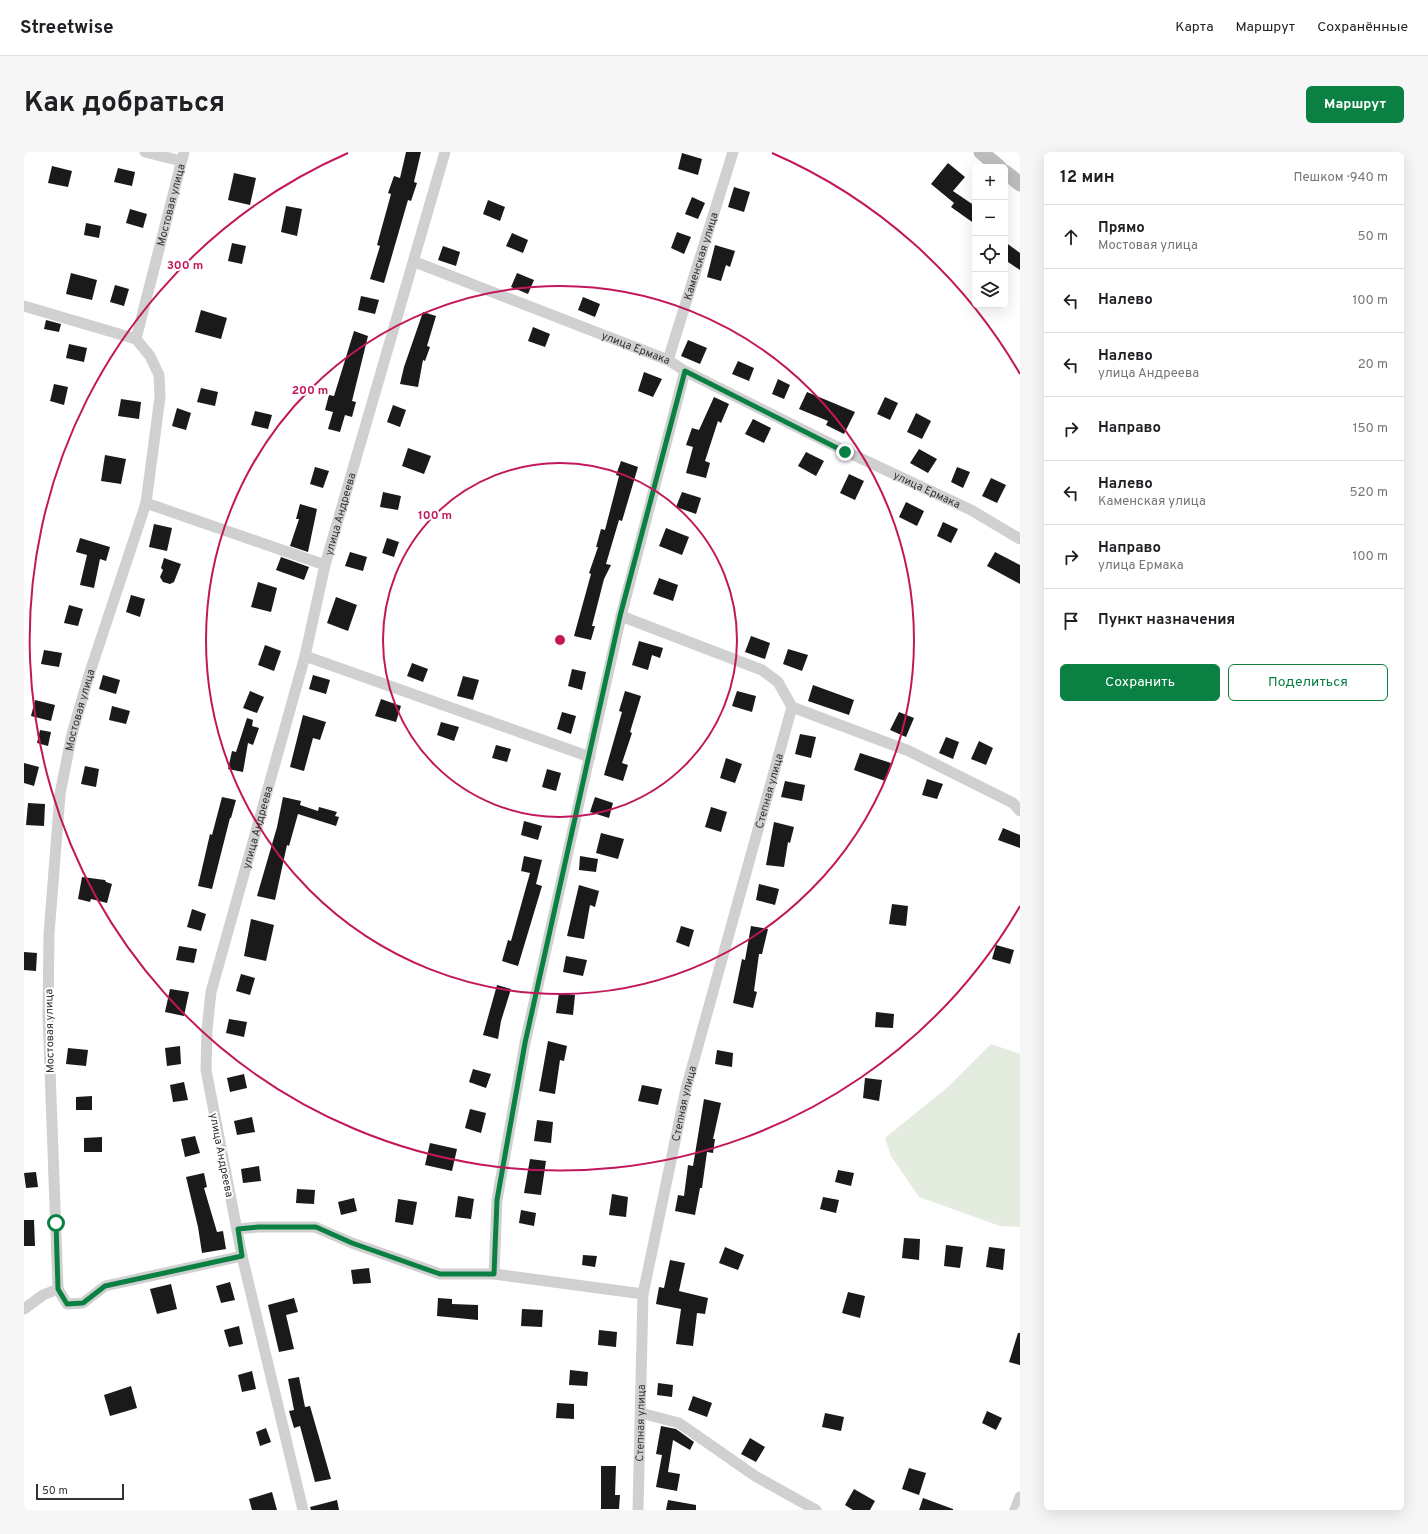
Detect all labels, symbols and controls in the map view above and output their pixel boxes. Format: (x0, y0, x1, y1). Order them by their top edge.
text: Streetwise (20, 16, 113, 40)
text: Карта (1175, 19, 1214, 36)
text: Маршрут (1236, 19, 1295, 36)
text: Сохранённые (1317, 19, 1408, 36)
text: Как добраться (24, 86, 225, 122)
button: Маршрут (1306, 86, 1404, 123)
street label: Мостовая улица (154, 162, 189, 248)
map controls (972, 164, 1008, 308)
button: + (972, 164, 1008, 200)
text: 12 мин (1060, 167, 1115, 189)
text: Пешком · 940 m (1294, 170, 1388, 186)
button: − (972, 200, 1008, 236)
street label: Каменская улица (681, 210, 722, 302)
text: Прямо (1098, 219, 1145, 238)
icon: ahead (1060, 226, 1082, 248)
text: 50 m (1358, 229, 1388, 245)
button: locate (972, 236, 1008, 272)
text: Мостовая улица (1098, 238, 1198, 254)
text: 300 m (167, 258, 203, 274)
button: layers (972, 272, 1008, 308)
icon: left (1060, 290, 1082, 312)
text: Налево (1098, 291, 1153, 310)
text: 100 m (1352, 293, 1388, 309)
street label: улица Ермака (599, 329, 672, 368)
text: Налево (1098, 347, 1153, 366)
icon: left (1060, 354, 1082, 376)
text: 20 m (1358, 357, 1388, 373)
text: улица Андреева (1098, 366, 1199, 382)
text: 200 m (292, 383, 328, 399)
icon: right (1060, 418, 1082, 440)
text: Направо (1098, 419, 1161, 438)
text: 150 m (1353, 421, 1388, 437)
route end (836, 443, 854, 461)
street label: улица Ермака (891, 469, 963, 512)
street label: улица Андреева (322, 471, 359, 557)
text: Налево (1098, 475, 1153, 494)
icon: left (1060, 482, 1082, 504)
text: 520 m (1350, 485, 1388, 501)
text: Каменская улица (1098, 494, 1206, 510)
text: 100 m (418, 508, 452, 524)
text: Направо (1098, 539, 1161, 558)
icon: right (1060, 546, 1082, 568)
text: 100 m (1352, 549, 1388, 565)
text: улица Ермака (1098, 558, 1184, 574)
icon: arrive (1060, 610, 1082, 632)
text: Пункт назначения (1098, 611, 1235, 630)
centre of rings (553, 633, 567, 647)
button: Сохранить (1060, 664, 1220, 701)
button: Поделиться (1228, 664, 1388, 701)
street label: Мостовая улица (63, 667, 99, 752)
street label: Степная улица (753, 752, 787, 830)
street label: улица Андреева (240, 784, 276, 871)
street label: Мостовая улица (42, 988, 58, 1073)
street label: Степная улица (669, 1064, 700, 1143)
street label: улица Андреева (206, 1112, 236, 1199)
route start (47, 1214, 65, 1232)
street label: Степная улица (633, 1384, 649, 1462)
scale bar (36, 1482, 124, 1501)
text: 50 m (42, 1484, 68, 1498)

